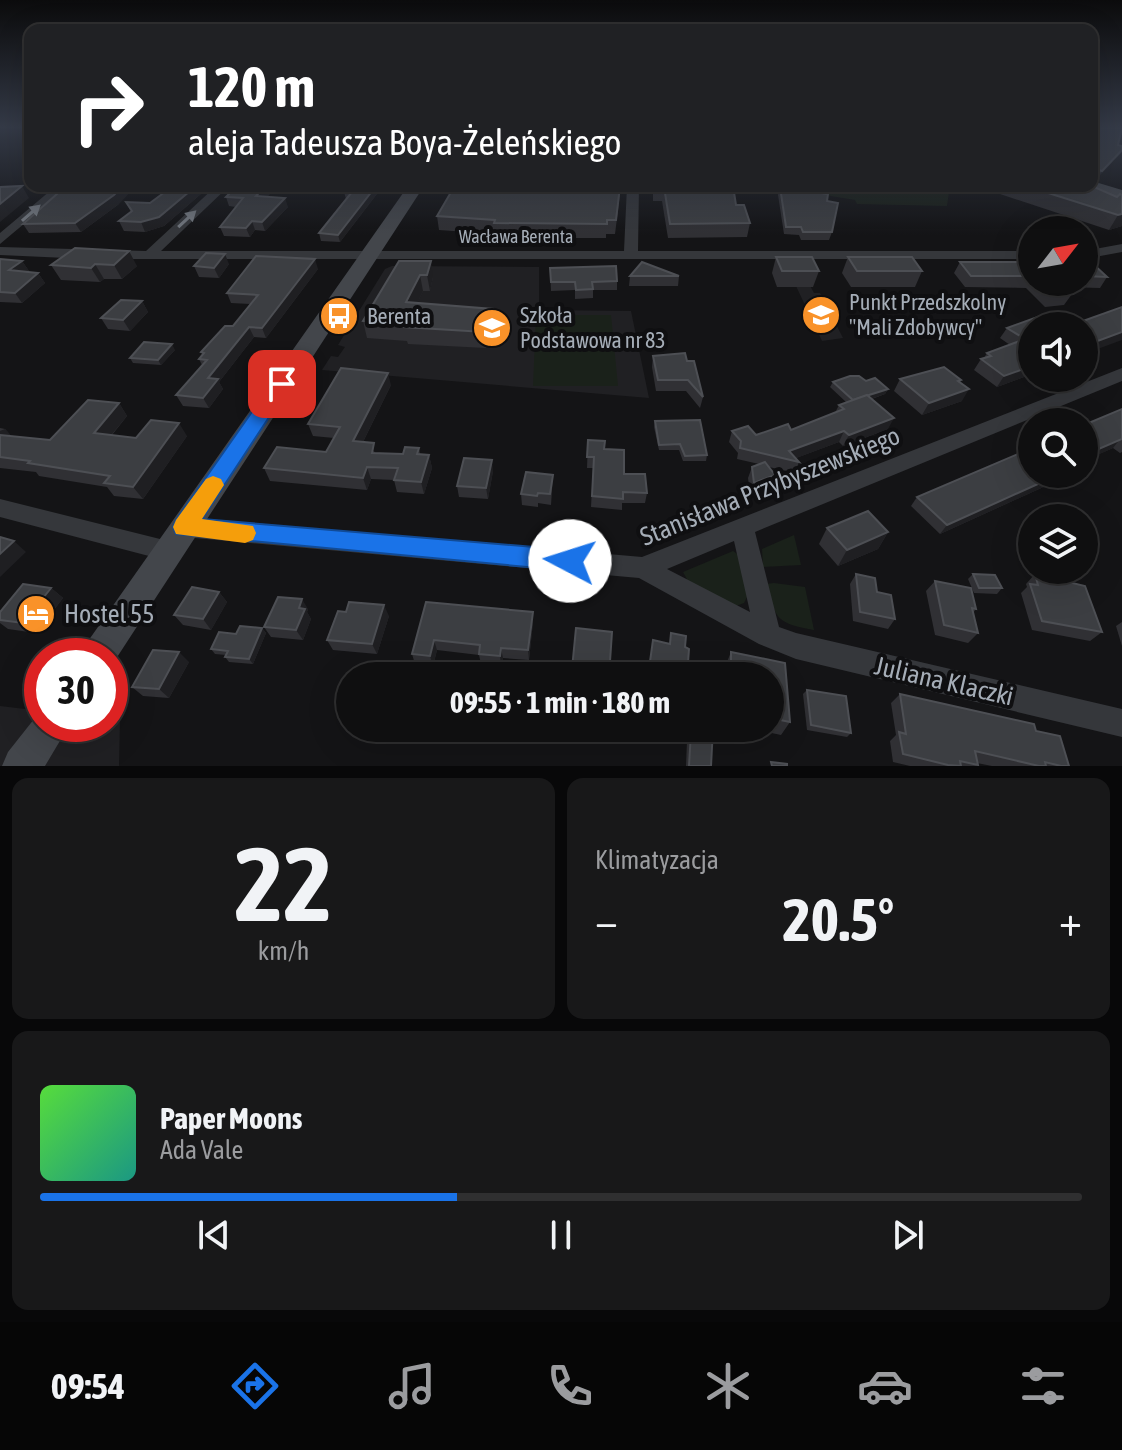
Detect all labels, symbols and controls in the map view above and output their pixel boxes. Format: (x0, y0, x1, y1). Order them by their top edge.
text: 120 m (188, 55, 315, 119)
icon: right (56, 56, 160, 160)
text: aleja Tadeusza Boya-Żeleńskiego (188, 121, 622, 163)
one-way arrow (21, 205, 41, 222)
one-way arrow (178, 211, 197, 229)
north arrow (1018, 216, 1098, 296)
map controls (1018, 216, 1098, 584)
street label: Wacława Berenta (459, 226, 573, 247)
place label: Punkt Przedszkolny "Mali Zdobywcy" (849, 289, 1006, 340)
school or university icon: Punkt Przedszkolny "Mali Zdobywcy" (800, 294, 842, 336)
bus stop icon: Berenta (318, 295, 360, 337)
place label: Szkoła Podstawowa nr 83 (520, 302, 666, 353)
place label: Berenta (367, 303, 431, 329)
school or university icon: Szkoła Podstawowa nr 83 (471, 307, 513, 349)
button: sound (1018, 312, 1098, 392)
pin (248, 350, 316, 418)
icon: arrive (260, 362, 304, 406)
button: search (1018, 408, 1098, 488)
street label: Stanisława Przybyszewskiego (636, 420, 904, 552)
button: layers (1018, 504, 1098, 584)
position arrow (528, 519, 612, 603)
hotel icon: Hostel 55 (15, 593, 57, 635)
place label: Hostel 55 (64, 599, 154, 629)
speed limit sign: 30 (24, 638, 128, 742)
street label: Juliana Klaczki (872, 650, 1016, 712)
text: 09:55 · 1 min · 180 m (450, 685, 670, 719)
text: 22 (235, 824, 332, 943)
text: Klimatyzacja (595, 845, 719, 875)
text: 20.5° (783, 885, 894, 954)
text: − (595, 895, 618, 945)
text: + (1059, 895, 1082, 945)
text: km/h (258, 936, 309, 966)
text: Paper Moons (160, 1101, 302, 1135)
text: Ada Vale (160, 1135, 243, 1165)
icon: previous (192, 1213, 236, 1257)
icon: pause (539, 1213, 583, 1257)
icon: next (886, 1213, 930, 1257)
icon: directions (227, 1358, 283, 1414)
icon: music (384, 1358, 440, 1414)
icon: phone (542, 1358, 598, 1414)
icon: climate (700, 1358, 756, 1414)
icon: car (857, 1358, 913, 1414)
icon: filters (1015, 1358, 1071, 1414)
text: 09:54 (51, 1365, 125, 1407)

